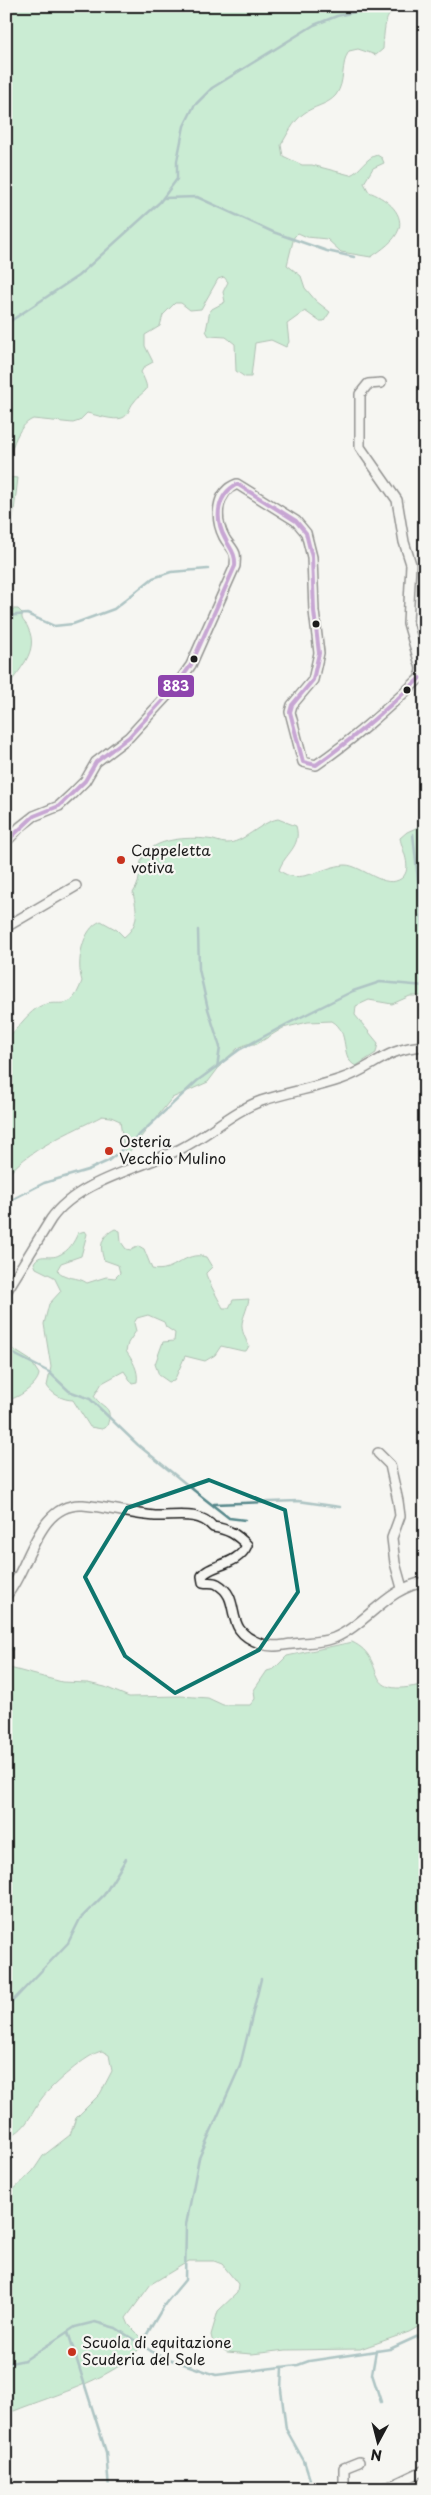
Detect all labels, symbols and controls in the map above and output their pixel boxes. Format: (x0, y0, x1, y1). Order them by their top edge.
unlabelled marker (311, 619, 321, 629)
unlabelled marker (189, 654, 199, 664)
line badge: 883 (157, 674, 195, 698)
text: 883 (163, 675, 189, 696)
unlabelled marker (402, 685, 412, 695)
place label: Cappeletta votiva (131, 838, 211, 878)
marker: Cappeletta votiva (115, 854, 127, 866)
place label: Osteria Vecchio Mulino (119, 1129, 226, 1169)
marker: Osteria Vecchio Mulino (103, 1145, 115, 1157)
place label: Scuola di equitazione Scuderia del Sole (82, 2330, 232, 2370)
marker: Scuola di equitazione Scuderia del Sole (66, 2346, 78, 2358)
north arrow (354, 2418, 404, 2468)
text: N (370, 2444, 383, 2466)

